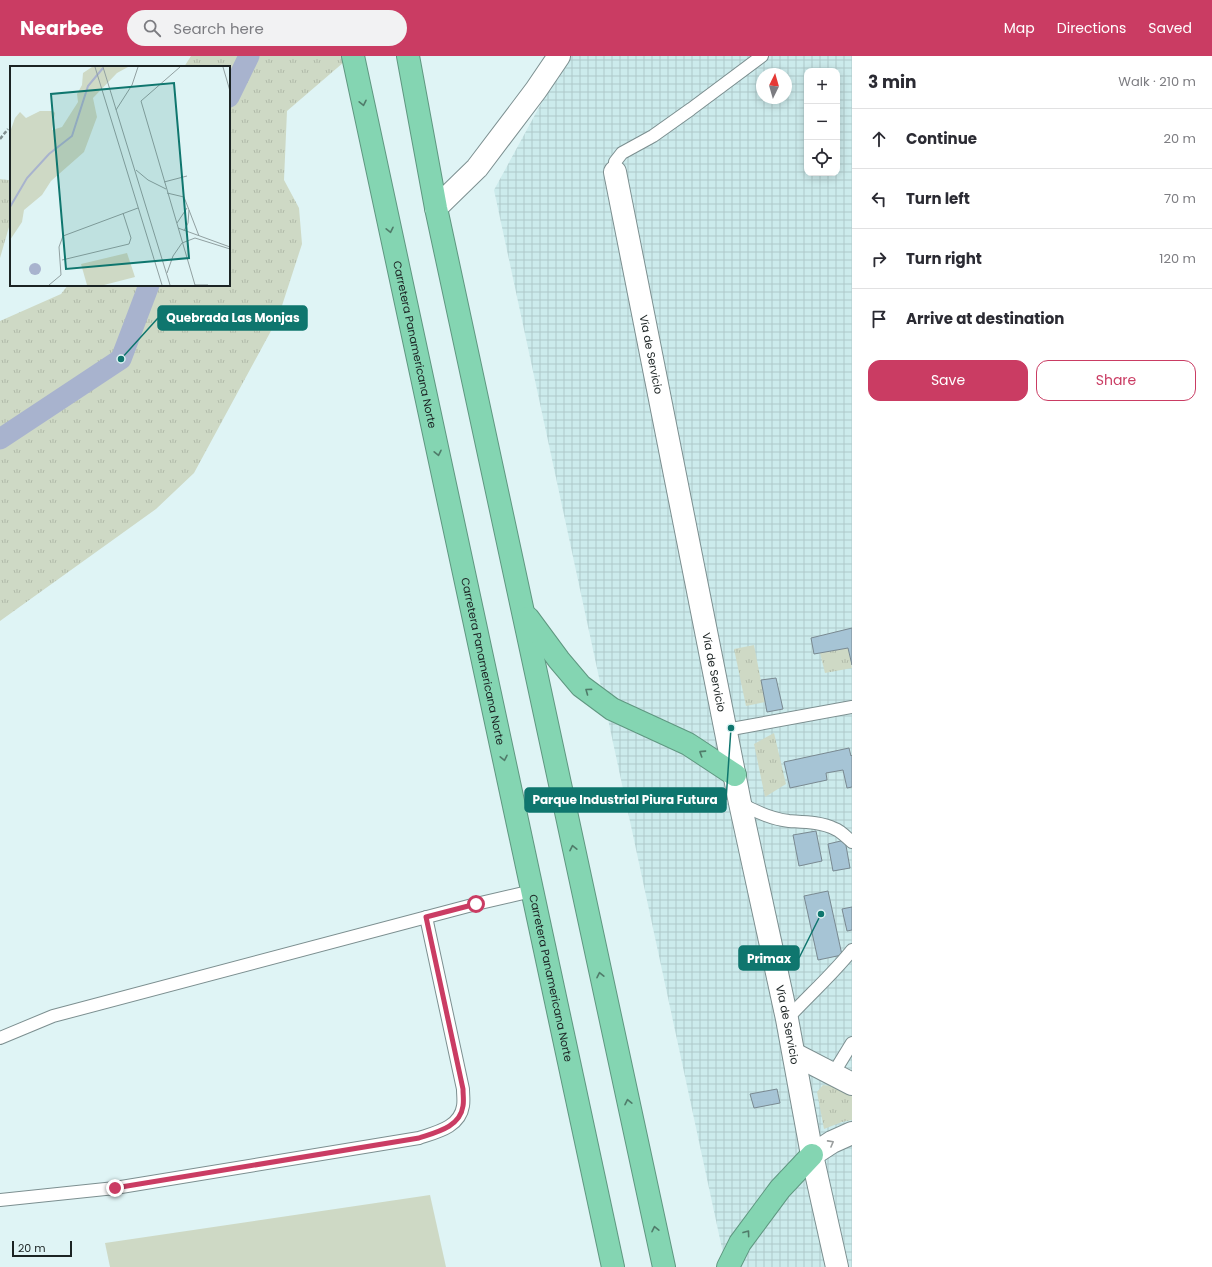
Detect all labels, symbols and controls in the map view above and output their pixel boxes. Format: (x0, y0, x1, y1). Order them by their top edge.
search box (127, 10, 407, 46)
text: Nearbee (20, 15, 103, 42)
icon: search (141, 17, 163, 39)
text: Search here (173, 18, 264, 39)
text: Map (1004, 18, 1035, 38)
text: Directions (1057, 18, 1126, 38)
text: Saved (1148, 18, 1192, 38)
inset map (10, 66, 230, 286)
north arrow (756, 68, 792, 104)
map controls (804, 68, 840, 176)
button: + (804, 68, 840, 104)
text: 3 min (868, 70, 916, 94)
text: Walk · 210 m (1118, 72, 1196, 91)
one-way arrow (358, 100, 367, 106)
button: − (804, 104, 840, 140)
icon: ahead (868, 128, 890, 150)
text: Continue (906, 128, 977, 149)
text: 20 m (1163, 129, 1196, 148)
button: locate (804, 140, 840, 176)
icon: left (868, 188, 890, 210)
text: Turn left (906, 188, 970, 209)
text: 70 m (1164, 189, 1196, 208)
one-way arrow (386, 227, 394, 233)
icon: right (868, 248, 890, 270)
text: Turn right (906, 248, 982, 269)
text: 120 m (1159, 249, 1196, 268)
street label: Carretera Panamericana Norte (389, 259, 441, 430)
callout: Quebrada Las Monjas (158, 306, 307, 330)
icon: arrive (868, 308, 890, 330)
text: Arrive at destination (906, 308, 1064, 329)
text: Quebrada Las Monjas (166, 309, 300, 326)
street label: Vía de Servicio (635, 313, 667, 395)
button: Save (868, 360, 1028, 401)
button: Share (1036, 360, 1196, 401)
one-way arrow (434, 450, 442, 456)
street label: Carretera Panamericana Norte (457, 576, 509, 747)
street label: Vía de Servicio (698, 631, 730, 713)
one-way arrow (586, 689, 593, 696)
one-way arrow (699, 750, 706, 758)
one-way arrow (499, 755, 507, 761)
callout: Parque Industrial Piura Futura (525, 788, 726, 812)
text: Parque Industrial Piura Futura (532, 791, 718, 808)
one-way arrow (569, 845, 577, 851)
street label: Carretera Panamericana Norte (525, 893, 577, 1063)
route start (467, 895, 485, 913)
callout: Primax (739, 946, 799, 970)
text: Primax (747, 950, 792, 967)
one-way arrow (597, 972, 605, 978)
street label: Vía de Servicio (772, 984, 803, 1066)
one-way arrow (624, 1099, 632, 1105)
one-way arrow (827, 1140, 835, 1147)
route end (106, 1179, 124, 1197)
one-way arrow (652, 1226, 660, 1232)
one-way arrow (742, 1231, 749, 1238)
scale bar (12, 1239, 72, 1258)
text: 20 m (18, 1240, 46, 1256)

